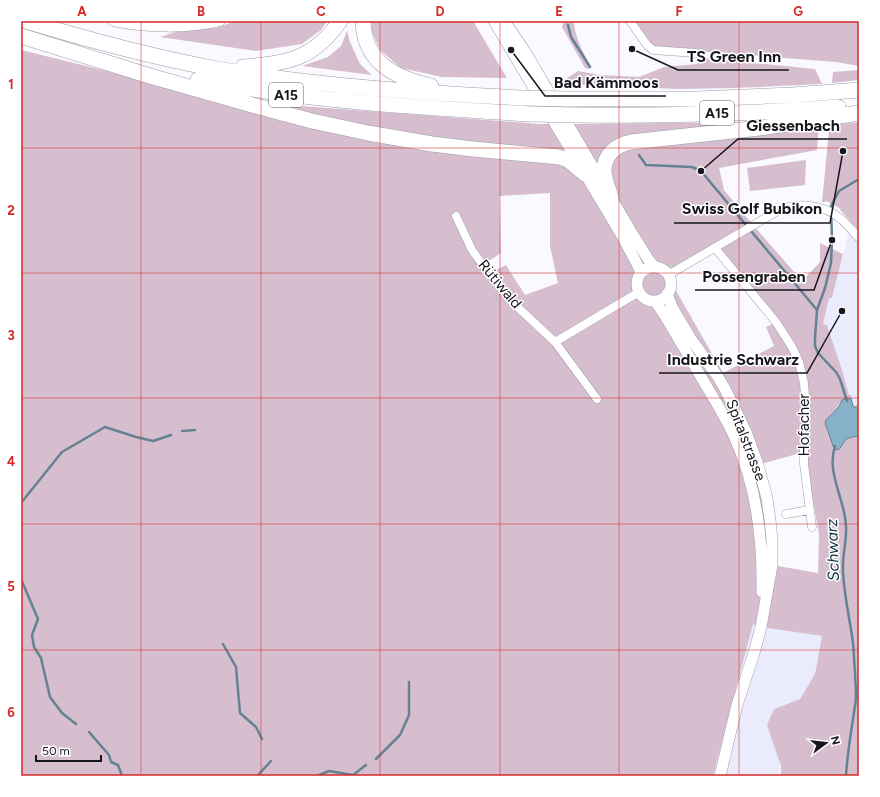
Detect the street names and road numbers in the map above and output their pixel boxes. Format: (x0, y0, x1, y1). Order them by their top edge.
road number: A15 (269, 83, 303, 107)
road number: A15 (700, 101, 734, 125)
street label: Rütiwald (474, 256, 526, 312)
street label: Hofacher (795, 394, 813, 456)
street label: Spitalstrasse (722, 397, 770, 483)

